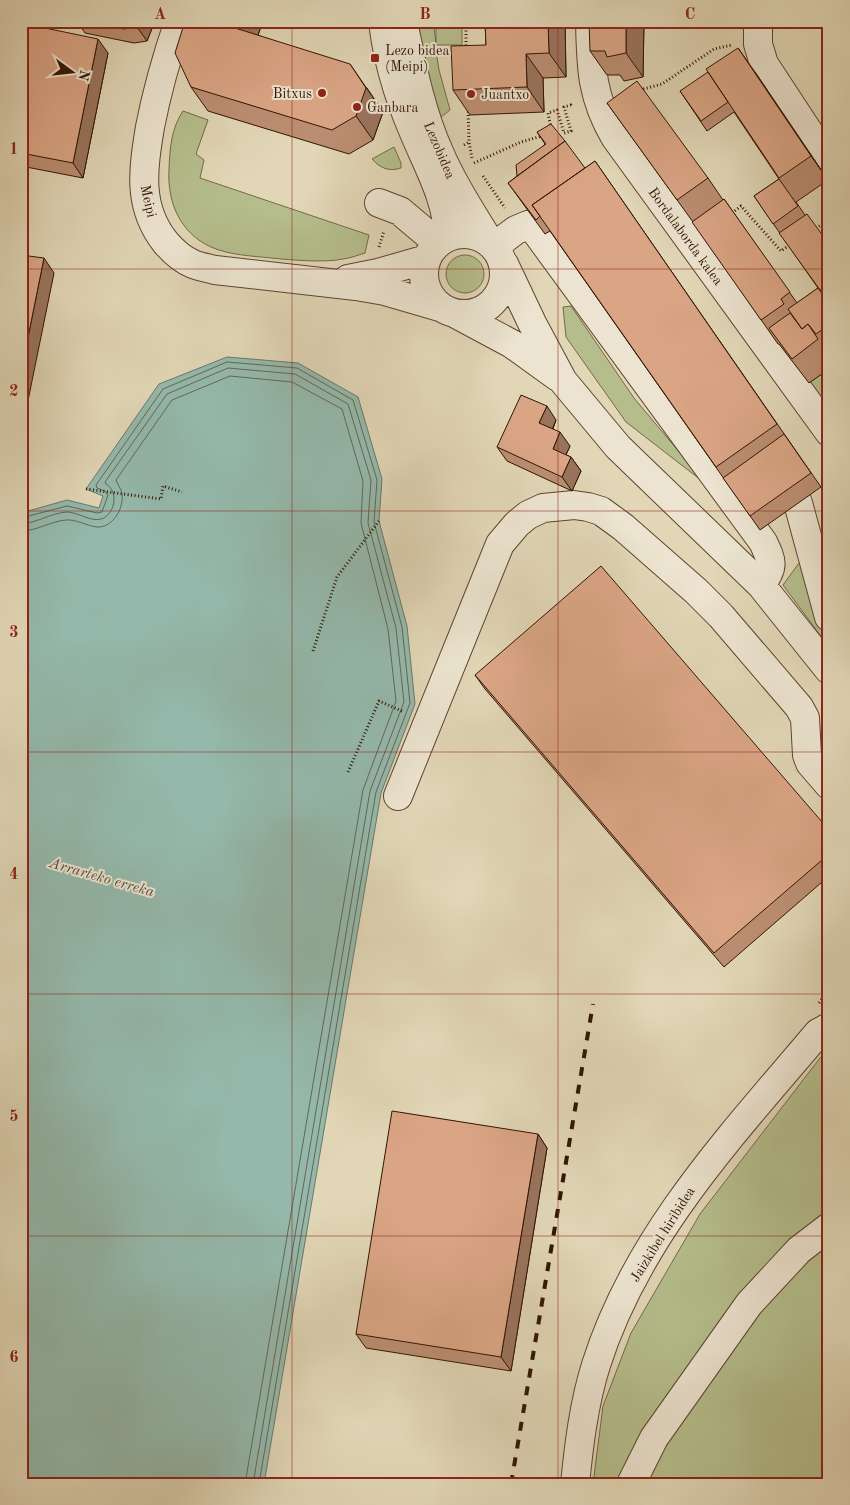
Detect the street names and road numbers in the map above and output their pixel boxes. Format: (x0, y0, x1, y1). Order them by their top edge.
street label: Lezobidea (421, 120, 457, 181)
street label: Meipi (137, 184, 159, 219)
street label: Bordalaborda kalea (645, 185, 725, 288)
street label: Jaizkibel hiribidea (628, 1184, 698, 1285)

